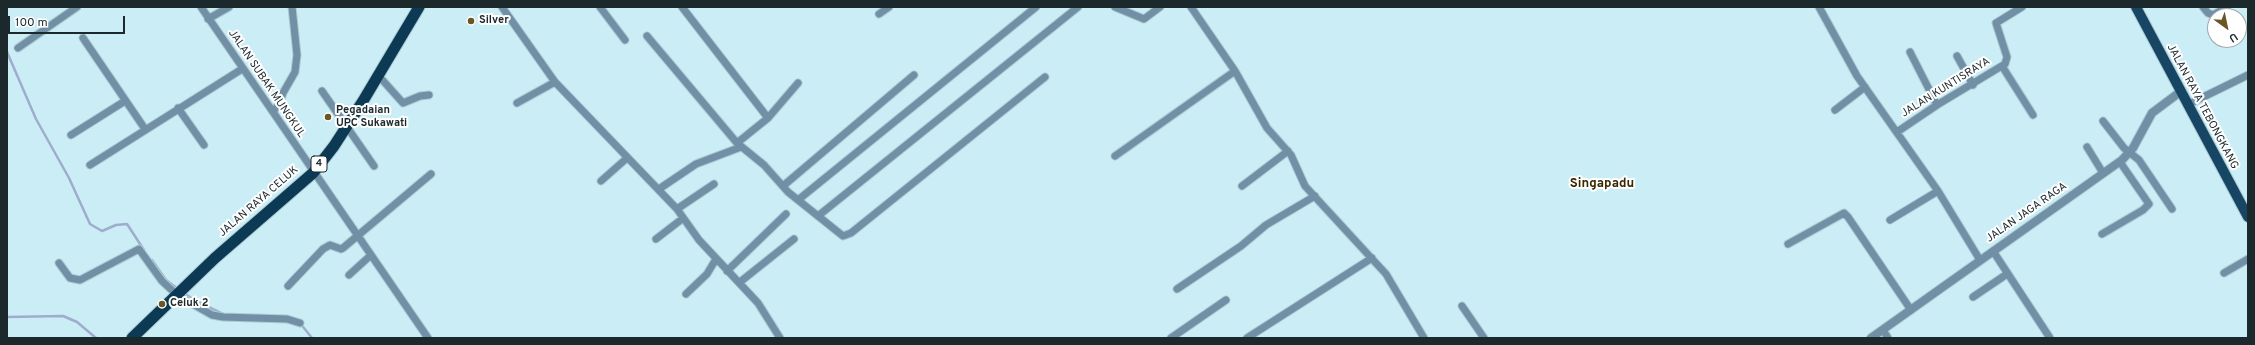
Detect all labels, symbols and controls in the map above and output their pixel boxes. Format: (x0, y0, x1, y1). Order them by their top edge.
scale bar (10, 8, 127, 34)
north arrow (2207, 8, 2247, 48)
place label: Silver (479, 14, 509, 28)
text: 100 m (15, 15, 48, 31)
marker: Silver (466, 16, 476, 26)
street label: JALAN SUBAK MUNGKUL (225, 27, 307, 141)
text: U (2226, 29, 2240, 45)
street label: JALAN RAYA TEBONGKANG (2163, 42, 2241, 172)
street label: JALAN KUNTISRAYA (1899, 55, 1993, 121)
place label: Pegadaian UPC Sukawati (336, 104, 407, 130)
marker: Pegadaian UPC Sukawati (323, 112, 333, 122)
road number: 4 (311, 156, 327, 172)
street label: JALAN RAYA CELUK (217, 164, 301, 240)
district label: Singapadu (1570, 176, 1634, 192)
street label: JALAN JAGA RAGA (1984, 180, 2070, 246)
place label: Celuk 2 (170, 297, 208, 311)
marker: Celuk 2 (157, 299, 167, 309)

